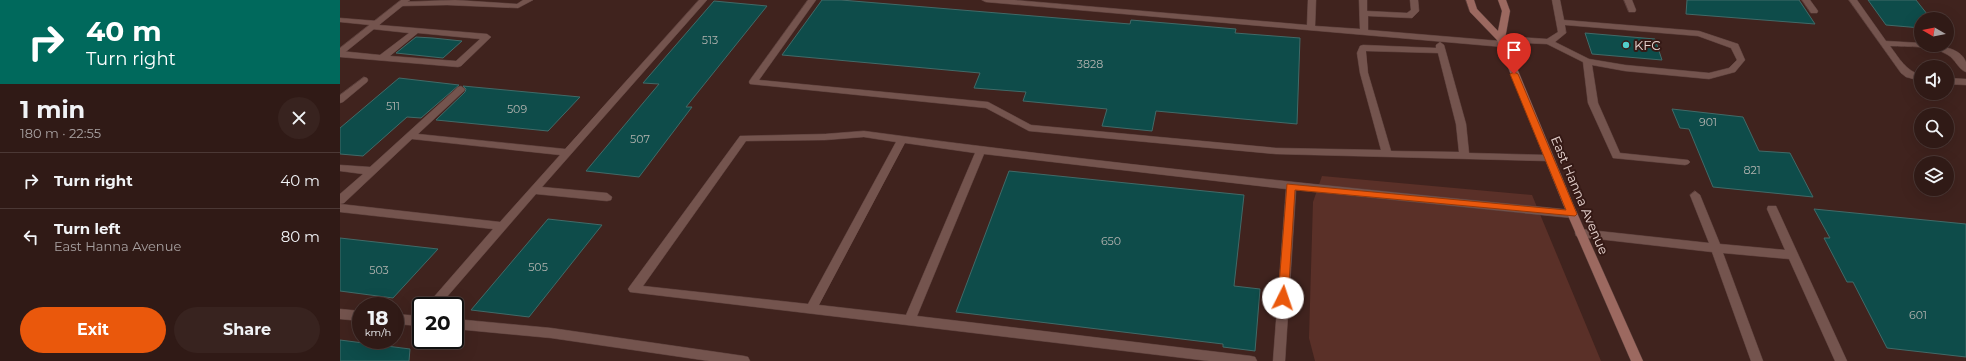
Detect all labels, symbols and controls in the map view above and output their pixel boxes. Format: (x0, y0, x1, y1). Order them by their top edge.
north arrow (1914, 12, 1954, 52)
map controls (1914, 12, 1954, 196)
text: 40 m (86, 14, 162, 48)
icon: right (20, 16, 72, 68)
house number: 513 (702, 33, 718, 47)
pin (1497, 33, 1531, 74)
place label: KFC (1634, 37, 1661, 53)
icon: arrive (1503, 39, 1525, 61)
marker: KFC (1621, 40, 1631, 50)
text: Turn right (86, 48, 176, 70)
house number: 3828 (1077, 57, 1103, 71)
button: sound (1914, 60, 1954, 100)
text: 1 min (20, 95, 85, 124)
button: close (278, 97, 320, 139)
house number: 511 (386, 99, 400, 113)
house number: 509 (507, 102, 527, 116)
button: search (1914, 108, 1954, 148)
house number: 901 (1699, 115, 1717, 129)
text: 180 m · 22:55 (20, 125, 101, 141)
house number: 507 (630, 132, 650, 146)
street label: East Hanna Avenue (1548, 133, 1612, 257)
button: layers (1914, 156, 1954, 196)
house number: 821 (1743, 163, 1761, 177)
icon: right (20, 170, 42, 192)
text: Turn right (54, 171, 133, 190)
text: 40 m (280, 171, 320, 190)
text: Turn left (54, 219, 121, 238)
icon: left (20, 226, 42, 248)
text: 80 m (281, 227, 320, 246)
house number: 650 (1101, 234, 1121, 248)
text: East Hanna Avenue (54, 238, 181, 254)
house number: 505 (528, 260, 548, 274)
house number: 503 (369, 263, 389, 277)
position arrow (1262, 277, 1304, 319)
speed limit sign: 20 (412, 297, 464, 349)
text: 18 (367, 306, 389, 330)
button: Exit (20, 307, 166, 353)
button: Share (174, 307, 320, 353)
house number: 601 (1909, 308, 1927, 322)
text: km/h (365, 326, 391, 339)

